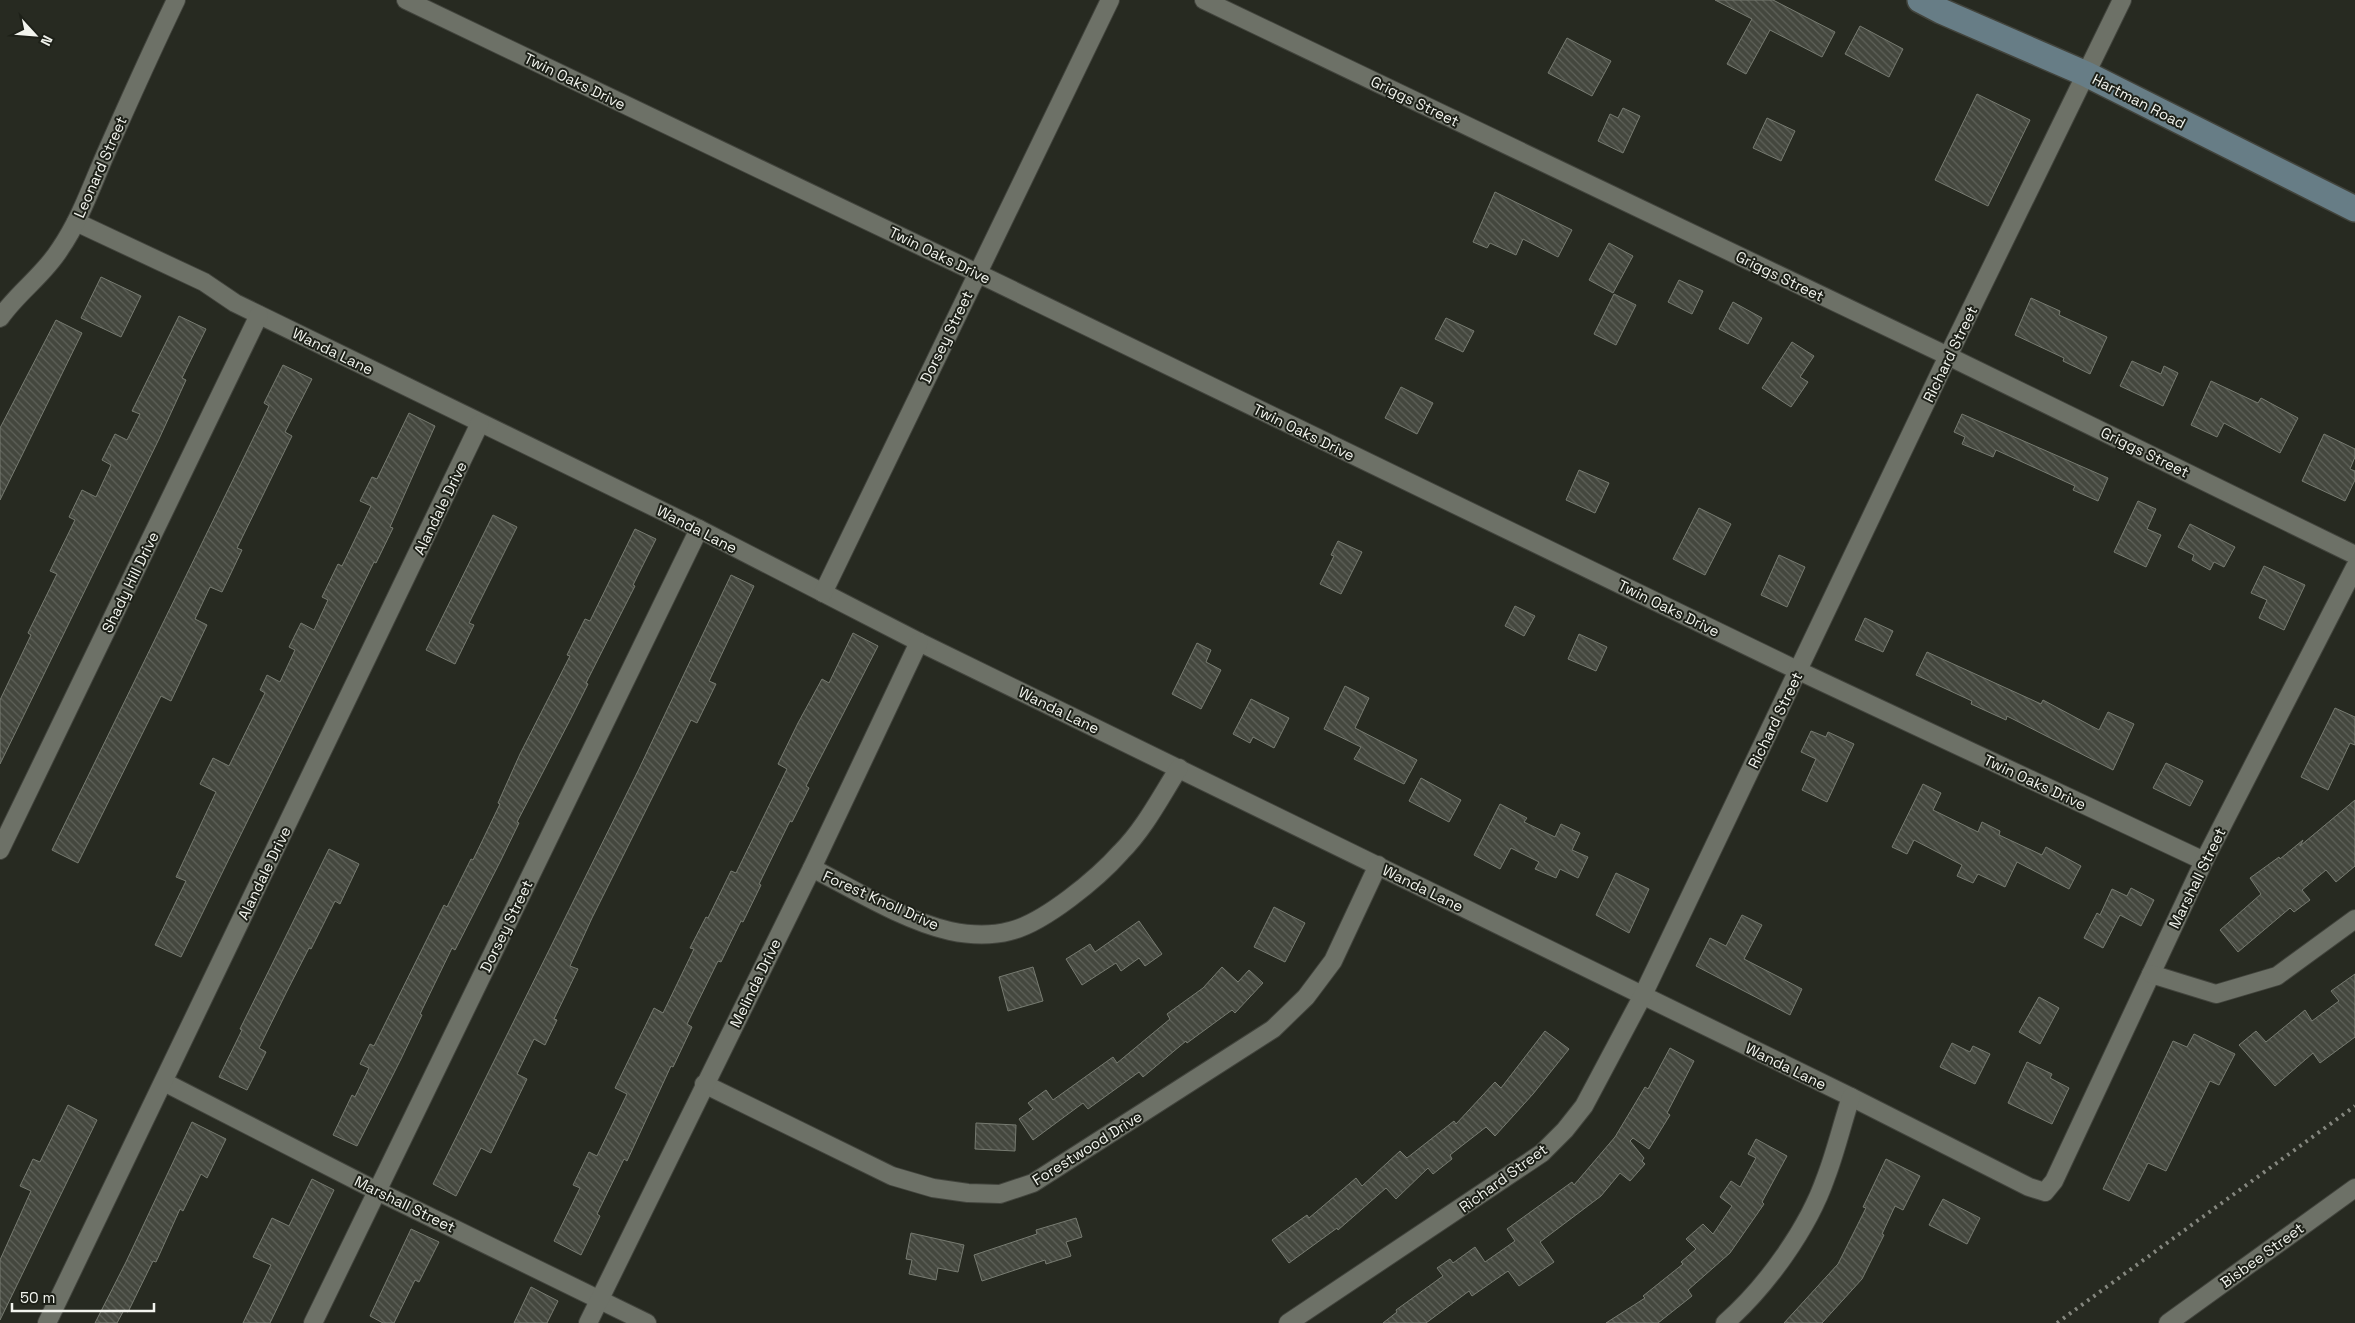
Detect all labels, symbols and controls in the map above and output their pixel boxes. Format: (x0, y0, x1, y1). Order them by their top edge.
north arrow (10, 10, 60, 60)
text: N (37, 33, 57, 49)
street label: Twin Oaks Drive (521, 48, 629, 114)
street label: Hartman Road (2089, 69, 2189, 133)
street label: Griggs Street (1368, 71, 1462, 131)
street label: Leonard Street (69, 113, 131, 221)
street label: Twin Oaks Drive (886, 222, 994, 288)
street label: Griggs Street (1733, 246, 1827, 306)
street label: Dorsey Street (915, 288, 977, 386)
street label: Richard Street (1919, 303, 1982, 405)
street label: Wanda Lane (289, 323, 377, 379)
street label: Twin Oaks Drive (1250, 399, 1358, 465)
street label: Griggs Street (2098, 422, 2192, 482)
street label: Alandale Drive (409, 458, 471, 558)
street label: Wanda Lane (654, 501, 741, 557)
street label: Shady Hill Drive (97, 528, 163, 636)
street label: Twin Oaks Drive (1615, 575, 1723, 641)
street label: Richard Street (1744, 669, 1807, 771)
street label: Wanda Lane (1015, 682, 1103, 738)
street label: Twin Oaks Drive (1981, 750, 2089, 814)
street label: Alandale Drive (233, 823, 295, 923)
street label: Marshall Street (2164, 824, 2230, 932)
street label: Wanda Lane (1379, 860, 1467, 916)
street label: Forest Knoll Drive (820, 866, 942, 934)
street label: Dorsey Street (475, 877, 537, 975)
street label: Melinda Drive (725, 935, 785, 1031)
street label: Wanda Lane (1742, 1038, 1830, 1094)
street label: Forestwood Drive (1029, 1106, 1146, 1189)
street label: Richard Street (1455, 1139, 1551, 1216)
street label: Marshall Street (351, 1171, 459, 1237)
street label: Bisbee Street (2217, 1218, 2308, 1292)
scale bar (12, 1280, 155, 1312)
text: 50 m (20, 1288, 55, 1307)

